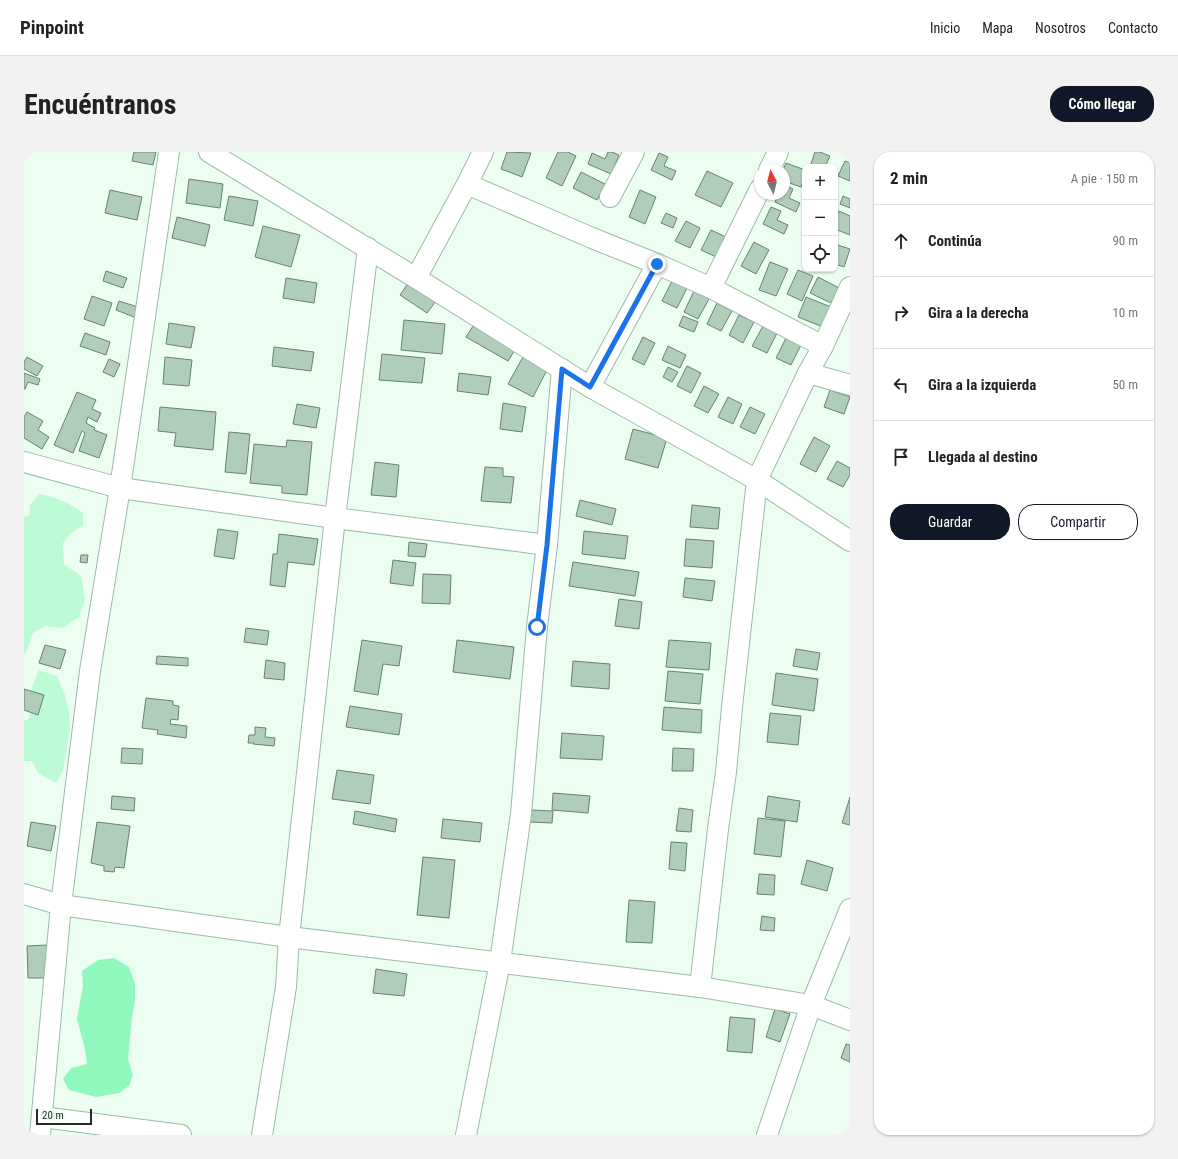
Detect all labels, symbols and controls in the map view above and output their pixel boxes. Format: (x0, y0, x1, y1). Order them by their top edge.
text: Pinpoint (20, 16, 84, 39)
text: Inicio (930, 20, 960, 36)
text: Mapa (982, 20, 1013, 36)
text: Nosotros (1035, 20, 1086, 36)
text: Contacto (1108, 20, 1158, 36)
button: Cómo llegar (1050, 86, 1154, 122)
text: Encuéntranos (24, 88, 176, 121)
north arrow (754, 164, 790, 200)
map controls (802, 164, 838, 272)
button: + (802, 164, 838, 200)
text: 2 min (890, 168, 928, 188)
text: A pie · 150 m (1071, 171, 1138, 186)
button: − (802, 200, 838, 236)
icon: ahead (890, 230, 912, 252)
text: Continúa (928, 232, 982, 250)
text: 90 m (1112, 233, 1138, 248)
button: locate (802, 236, 838, 272)
route end (648, 255, 666, 273)
icon: right (890, 302, 912, 324)
text: Gira a la derecha (928, 304, 1029, 322)
text: 10 m (1112, 305, 1138, 320)
icon: left (890, 374, 912, 396)
text: Gira a la izquierda (928, 376, 1036, 394)
text: 50 m (1112, 377, 1138, 392)
icon: arrive (890, 446, 912, 468)
text: Llegada al destino (928, 448, 1038, 466)
button: Guardar (890, 504, 1010, 540)
button: Compartir (1018, 504, 1138, 540)
route start (528, 618, 546, 636)
scale bar (36, 1107, 92, 1126)
text: 20 m (42, 1109, 64, 1122)

